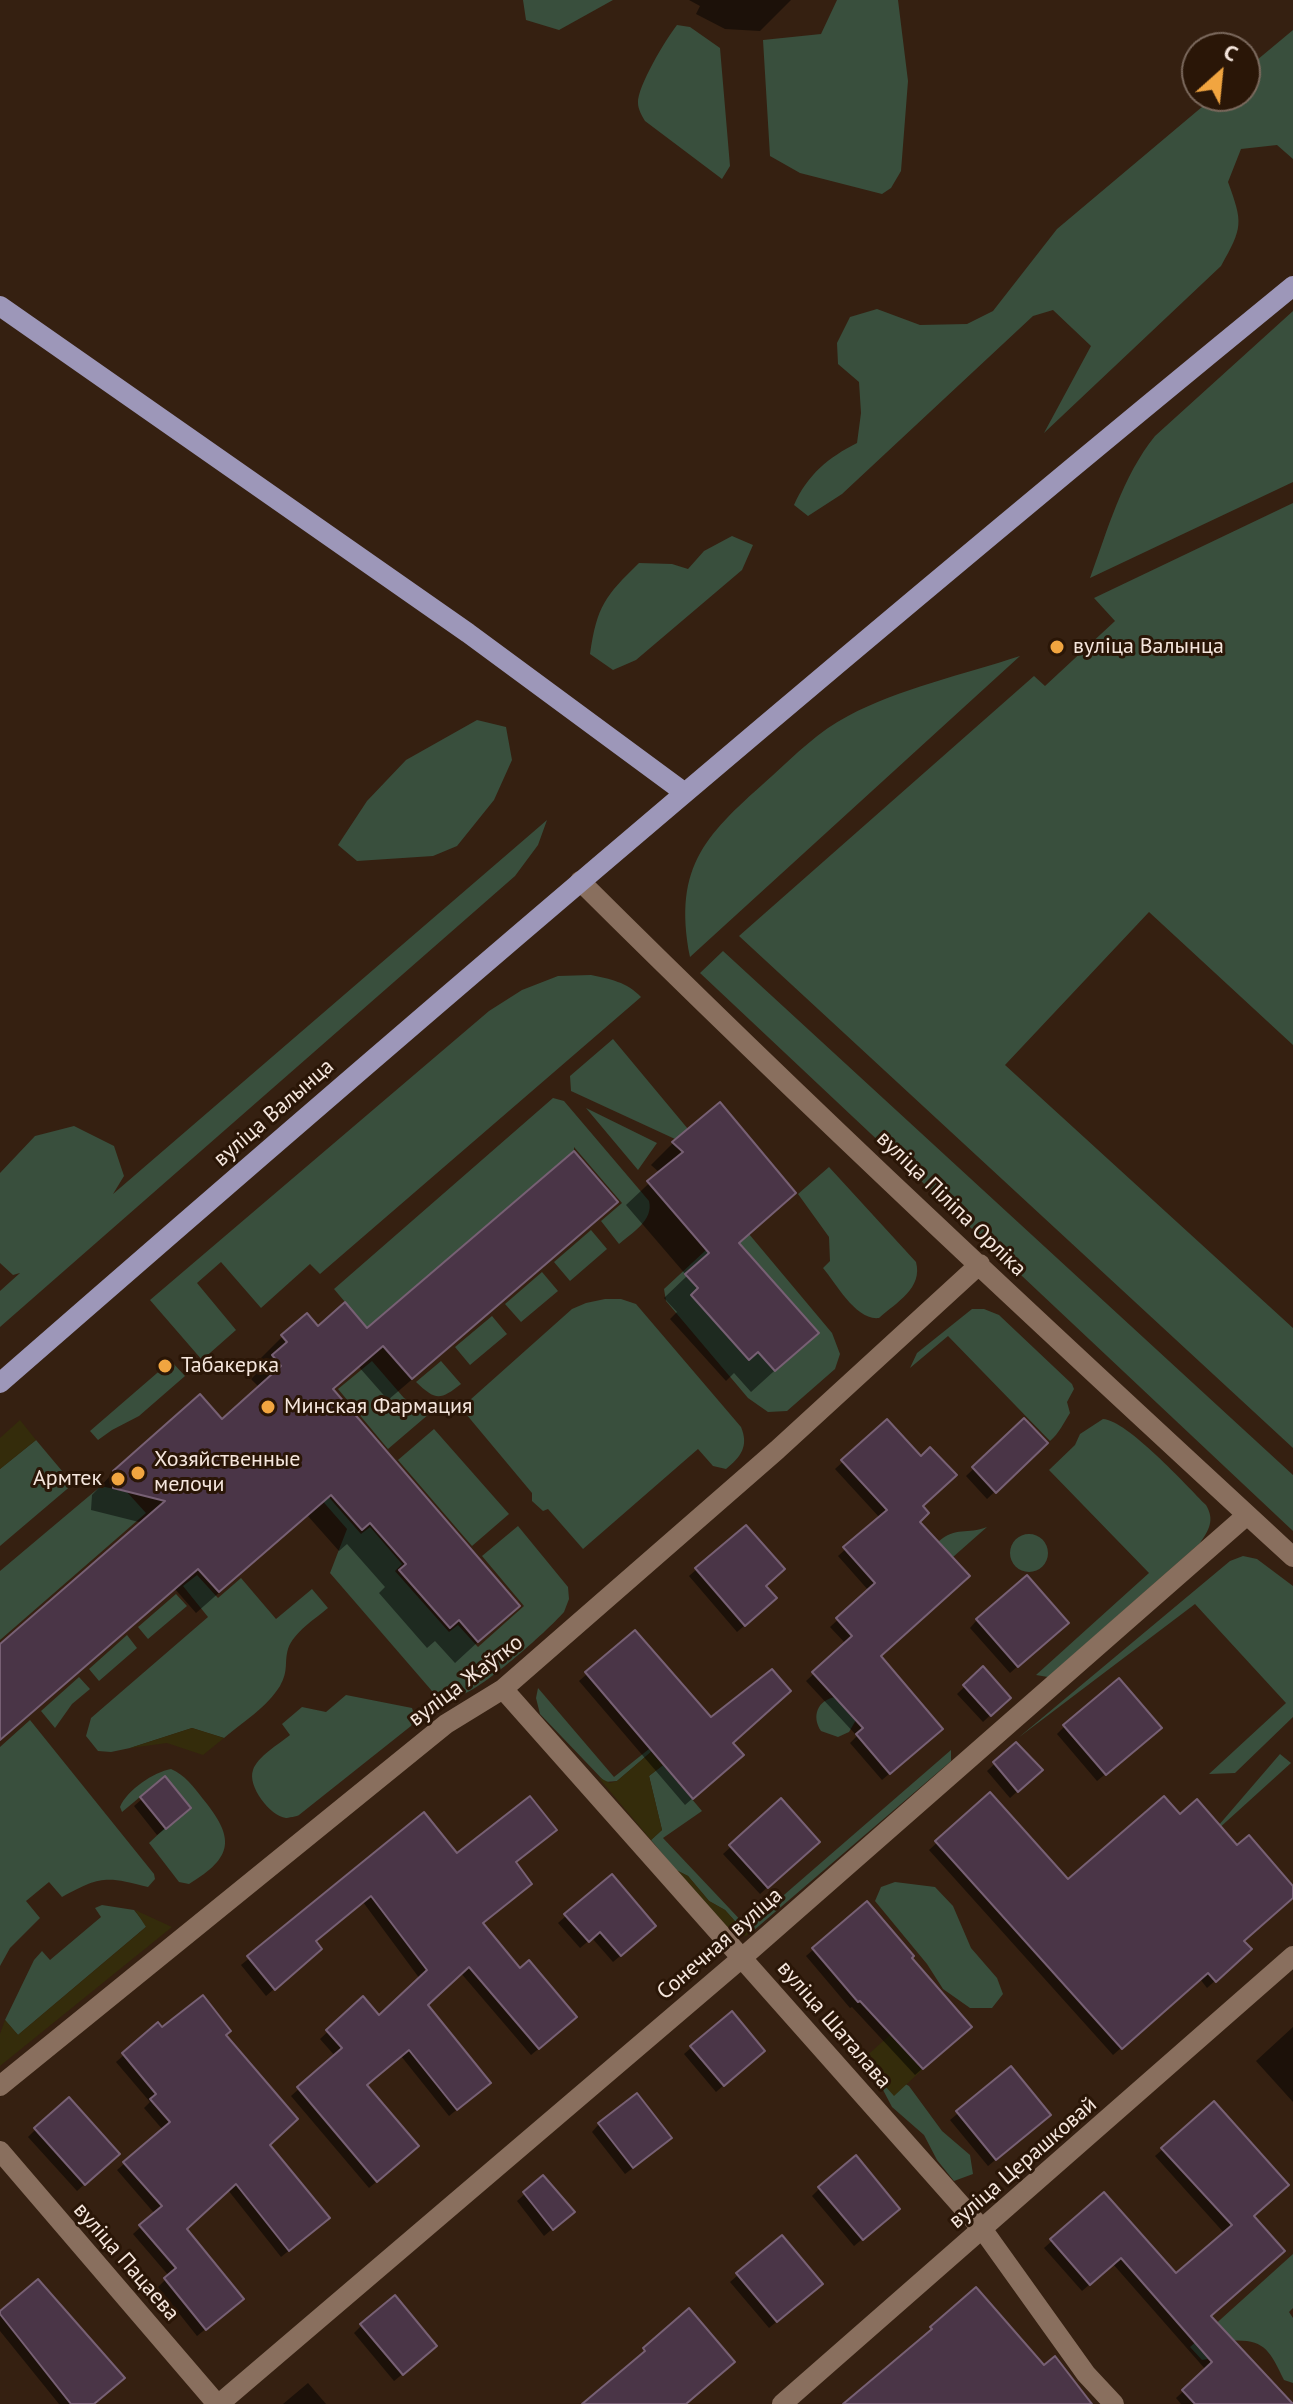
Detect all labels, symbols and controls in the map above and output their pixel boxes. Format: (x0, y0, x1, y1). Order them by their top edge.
north arrow (1181, 32, 1261, 112)
text: С (1219, 37, 1243, 68)
place label: вуліца Валынца (1073, 634, 1224, 660)
marker: вуліца Валынца (1048, 638, 1066, 656)
street label: вуліца Валынца (208, 1054, 340, 1172)
street label: вуліца Піліпа Орліка (871, 1126, 1031, 1282)
place label: Табакерка (181, 1353, 279, 1379)
marker: Табакерка (156, 1357, 174, 1375)
place label: Минская Фармация (284, 1394, 473, 1420)
marker: Минская Фармация (259, 1398, 277, 1416)
place label: Хозяйственные мелочи (154, 1447, 301, 1498)
marker: Хозяйственные мелочи (129, 1464, 147, 1482)
place label: Армтек (33, 1466, 102, 1492)
marker: Армтек (109, 1470, 127, 1488)
street label: вуліца Жаўтко (404, 1629, 528, 1733)
street label: Сонечная вуліца (652, 1882, 788, 2006)
street label: вуліца Шаталава (771, 1956, 897, 2094)
street label: вуліца Церашковай (944, 2092, 1102, 2234)
street label: вуліца Пацаева (67, 2197, 185, 2327)

